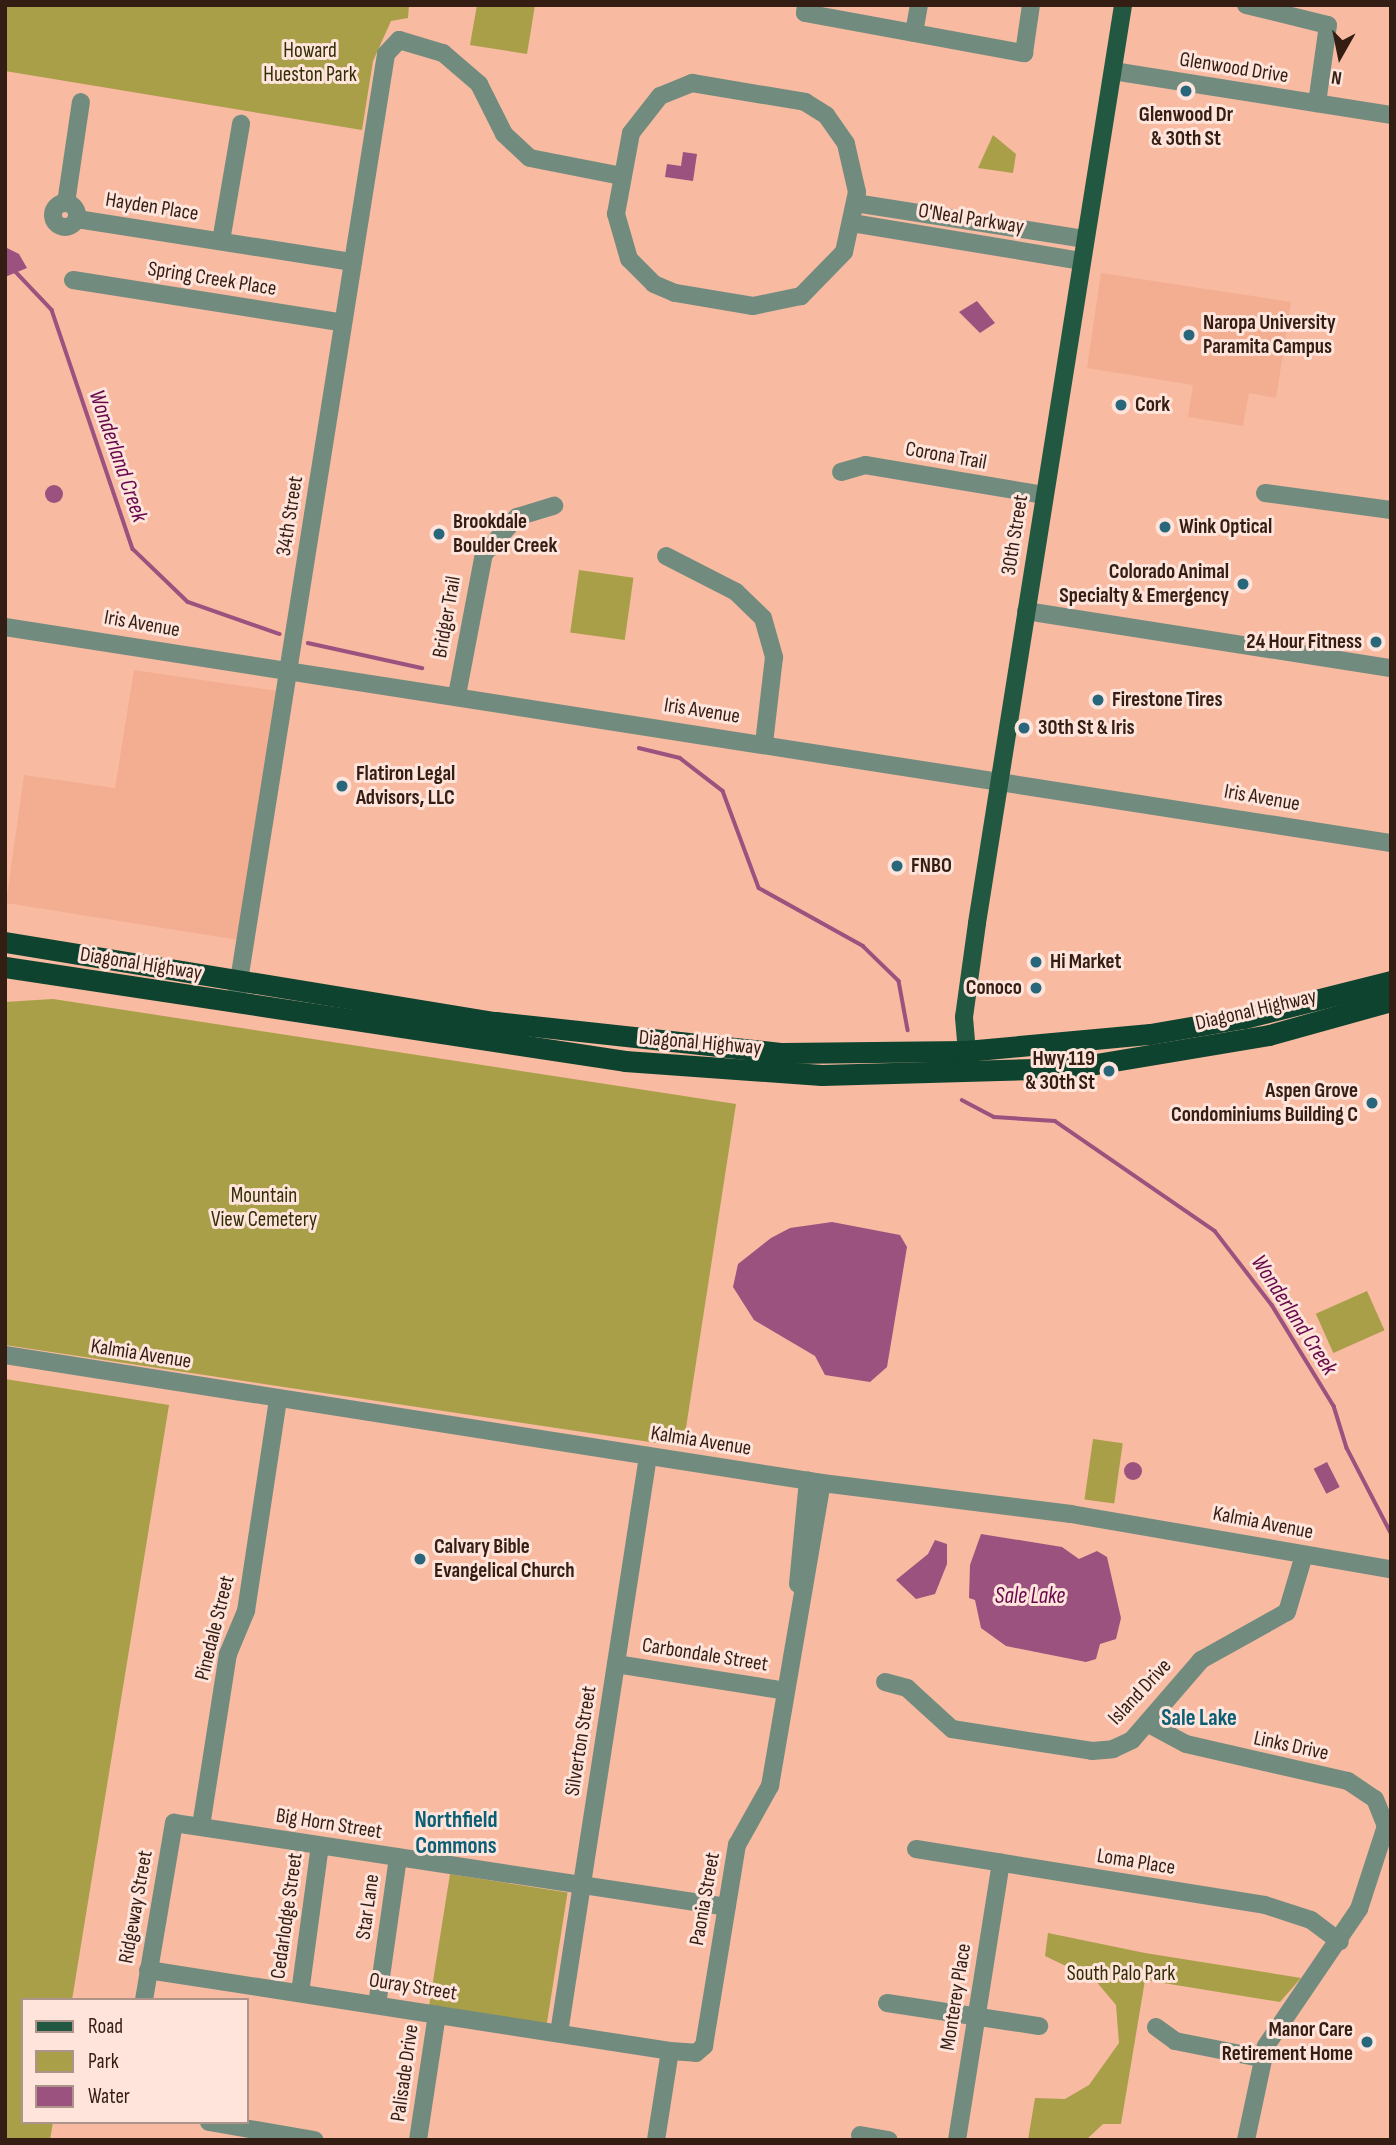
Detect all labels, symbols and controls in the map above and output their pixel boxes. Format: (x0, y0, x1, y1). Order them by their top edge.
north arrow (1305, 21, 1375, 91)
park label: Howard Hueston Park (263, 38, 357, 88)
street label: Glenwood Drive (1178, 47, 1290, 89)
text: N (1330, 65, 1343, 89)
marker: Glenwood Dr & 30th St (1178, 83, 1194, 99)
place label: Glenwood Dr & 30th St (1139, 102, 1233, 152)
street label: Hayden Place (104, 187, 200, 227)
street label: O'Neal Parkway (916, 198, 1026, 240)
street label: Spring Creek Place (146, 256, 278, 302)
place label: Naropa University Paramita Campus (1203, 310, 1336, 360)
marker: Naropa University Paramita Campus (1181, 327, 1197, 343)
water label: Wonderland Creek (83, 386, 153, 526)
place label: Cork (1135, 392, 1170, 418)
marker: Cork (1113, 397, 1129, 413)
street label: Corona Trail (903, 436, 989, 476)
street label: 34th Street (271, 474, 309, 558)
street label: 30th Street (996, 493, 1034, 577)
place label: Brookdale Boulder Creek (453, 509, 557, 559)
place label: Wink Optical (1179, 514, 1272, 540)
marker: Wink Optical (1157, 519, 1173, 535)
marker: Brookdale Boulder Creek (431, 526, 447, 542)
place label: Colorado Animal Specialty & Emergency (1059, 559, 1229, 609)
street label: Bridger Trail (427, 574, 467, 660)
marker: Colorado Animal Specialty & Emergency (1235, 576, 1251, 592)
street label: Iris Avenue (102, 605, 182, 643)
place label: 24 Hour Fitness (1246, 629, 1362, 655)
marker: 24 Hour Fitness (1368, 634, 1384, 650)
place label: Firestone Tires (1112, 687, 1223, 713)
marker: Firestone Tires (1090, 692, 1106, 708)
street label: Iris Avenue (662, 693, 742, 729)
place label: 30th St & Iris (1038, 715, 1135, 741)
marker: 30th St & Iris (1016, 720, 1032, 736)
place label: Flatiron Legal Advisors, LLC (356, 761, 455, 811)
marker: Flatiron Legal Advisors, LLC (334, 778, 350, 794)
street label: Iris Avenue (1222, 779, 1302, 817)
place label: FNBO (911, 853, 952, 879)
marker: FNBO (889, 858, 905, 874)
street label: Diagonal Highway (78, 942, 204, 986)
place label: Hi Market (1050, 949, 1121, 975)
marker: Hi Market (1028, 954, 1044, 970)
place label: Conoco (966, 975, 1022, 1001)
marker: Conoco (1028, 980, 1044, 996)
street label: Diagonal Highway (1193, 984, 1319, 1036)
street label: Diagonal Highway (638, 1025, 762, 1061)
place label: Hwy 119 & 30th St (1025, 1046, 1095, 1096)
marker: Hwy 119 & 30th St (1101, 1063, 1117, 1079)
place label: Aspen Grove Condominiums Building C (1171, 1078, 1358, 1128)
marker: Aspen Grove Condominiums Building C (1364, 1095, 1380, 1111)
park label: Mountain View Cemetery (211, 1183, 317, 1233)
water label: Wonderland Creek (1245, 1250, 1343, 1380)
street label: Kalmia Avenue (89, 1334, 193, 1374)
street label: Kalmia Avenue (649, 1421, 753, 1461)
street label: Kalmia Avenue (1211, 1501, 1315, 1545)
place label: Calvary Bible Evangelical Church (434, 1534, 575, 1584)
marker: Calvary Bible Evangelical Church (412, 1551, 428, 1567)
street label: Pinedale Street (190, 1573, 240, 1683)
water label: Sale Lake (995, 1582, 1065, 1610)
street label: Carbondale Street (640, 1633, 770, 1677)
street label: Island Drive (1103, 1654, 1177, 1730)
street label: Silverton Street (560, 1684, 602, 1798)
district label: Sale Lake (1161, 1704, 1237, 1732)
street label: Links Drive (1251, 1726, 1331, 1766)
street label: Big Horn Street (274, 1803, 384, 1845)
district label: Northfield Commons (415, 1806, 497, 1860)
street label: Loma Place (1095, 1843, 1177, 1881)
street label: Ridgeway Street (114, 1849, 158, 1965)
street label: Cedarlodge Street (266, 1851, 308, 1981)
street label: Paonia Street (684, 1851, 726, 1947)
street label: Star Lane (351, 1873, 385, 1941)
street label: Monterey Place (935, 1942, 977, 2052)
park label: South Palo Park (1067, 1961, 1175, 1987)
street label: Ouray Street (367, 1968, 459, 2006)
legend (21, 1998, 248, 2124)
text: Road (88, 2014, 123, 2039)
place label: Manor Care Retirement Home (1222, 2017, 1353, 2067)
street label: Palisade Drive (386, 2023, 424, 2123)
marker: Manor Care Retirement Home (1359, 2034, 1375, 2050)
text: Park (88, 2049, 119, 2074)
text: Water (88, 2084, 130, 2109)

